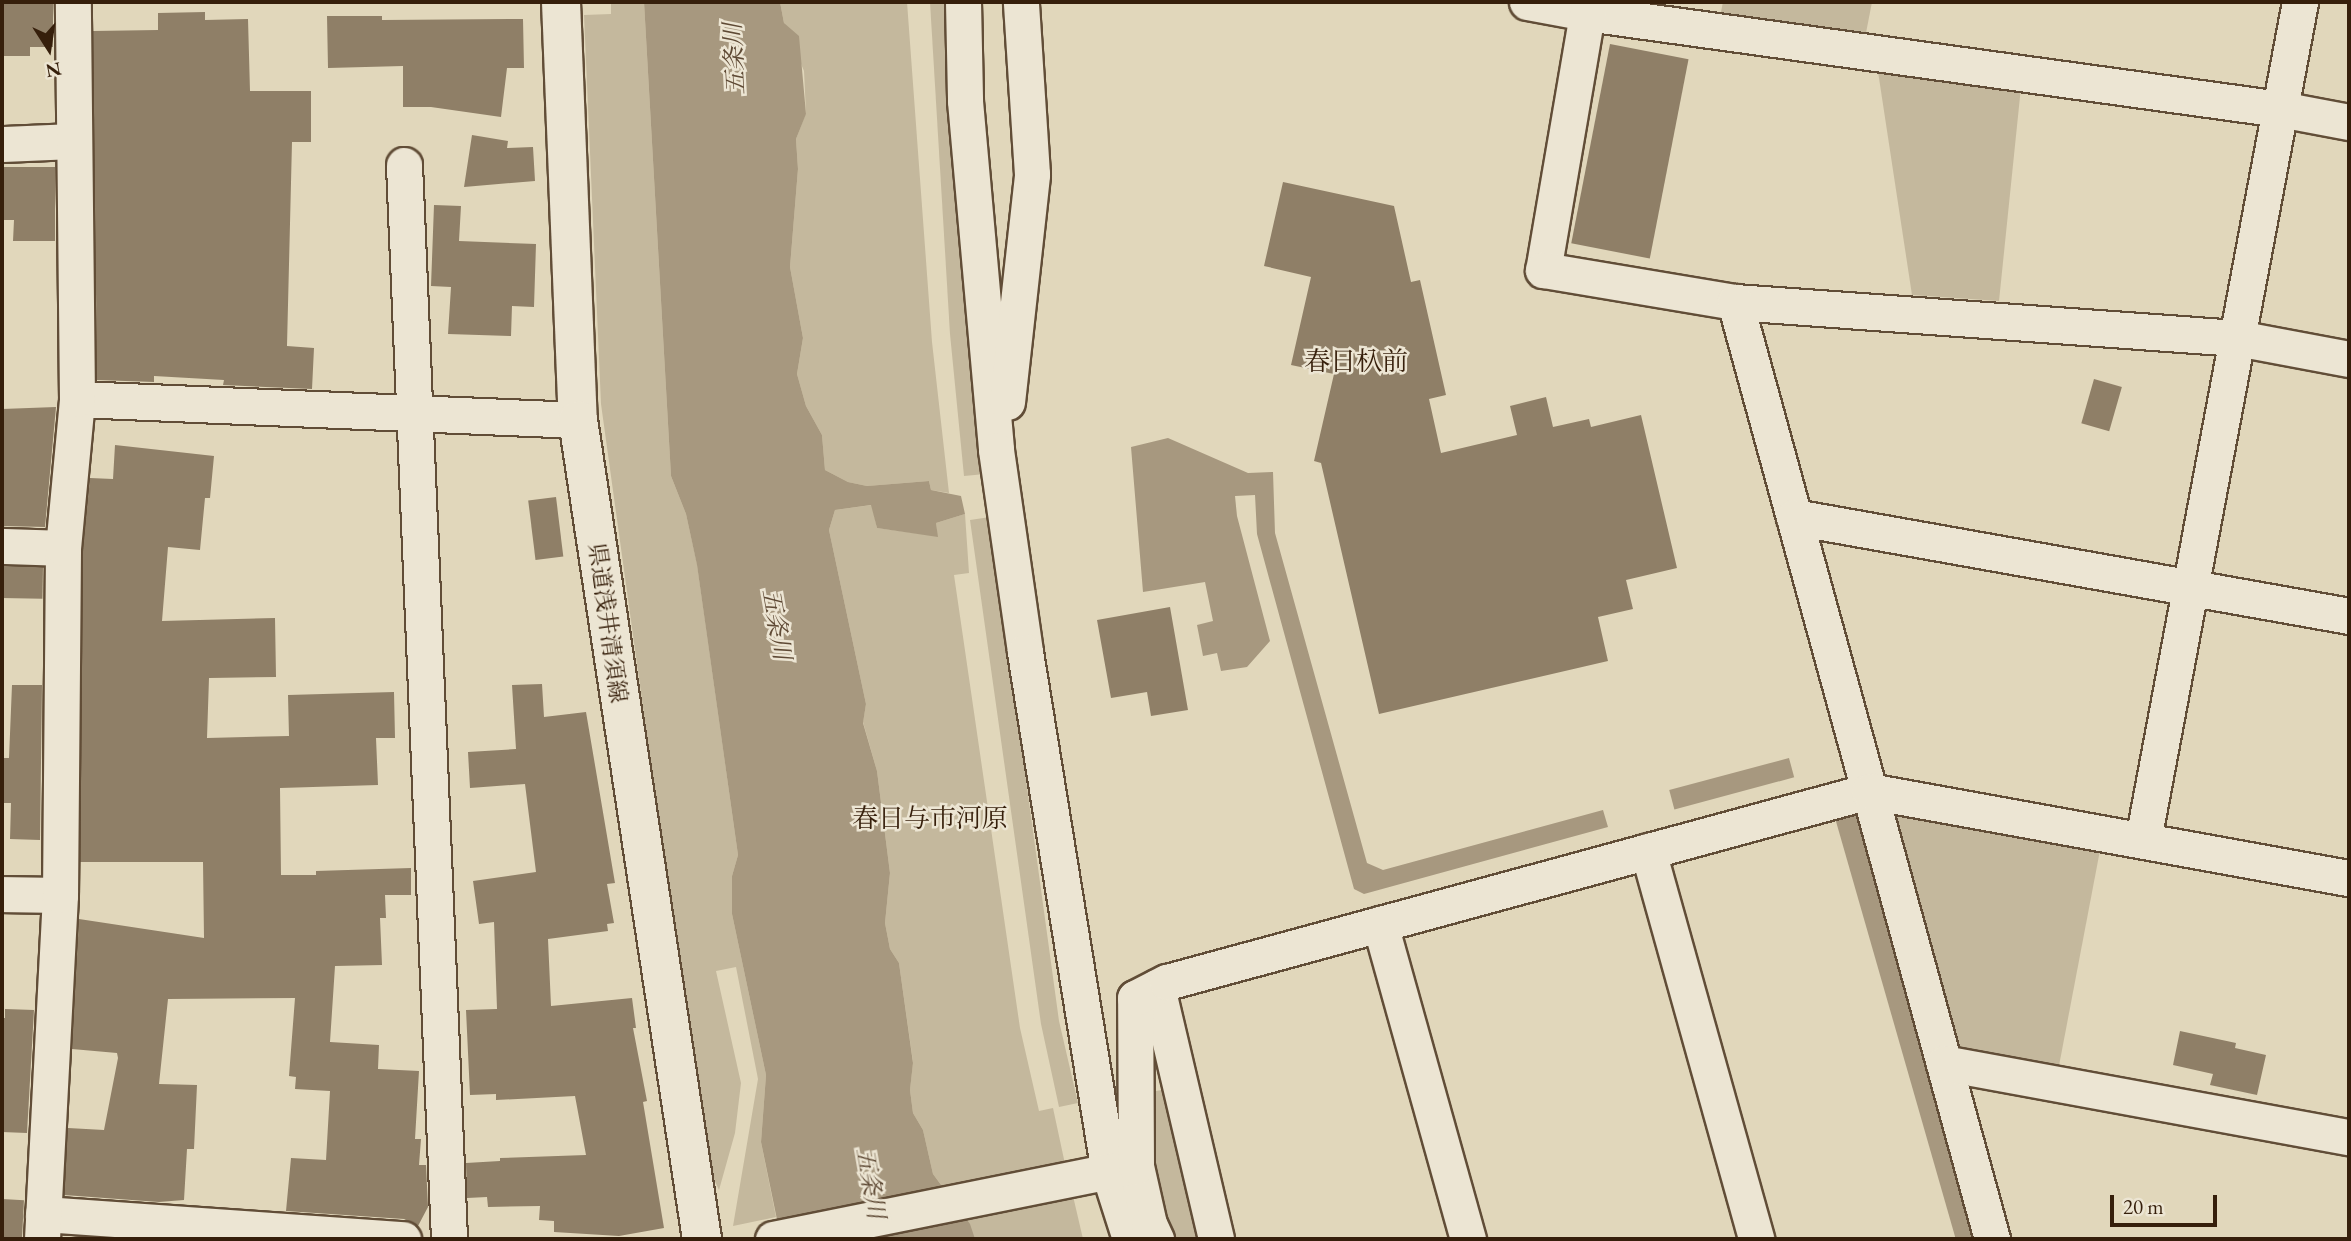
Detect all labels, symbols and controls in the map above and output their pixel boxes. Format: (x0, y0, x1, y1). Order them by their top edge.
north arrow (14, 14, 84, 84)
water label: 五条川 (718, 22, 750, 96)
text: N (43, 56, 64, 84)
district label: 春日杁前 (1304, 346, 1408, 378)
street label: 県道浅井清須線 (583, 541, 633, 705)
water label: 五条川 (757, 586, 797, 662)
district label: 春日与市河原 (852, 803, 1008, 835)
water label: 五条川 (851, 1145, 891, 1221)
scale bar (2113, 1182, 2220, 1226)
text: 20 m (2123, 1193, 2164, 1220)

